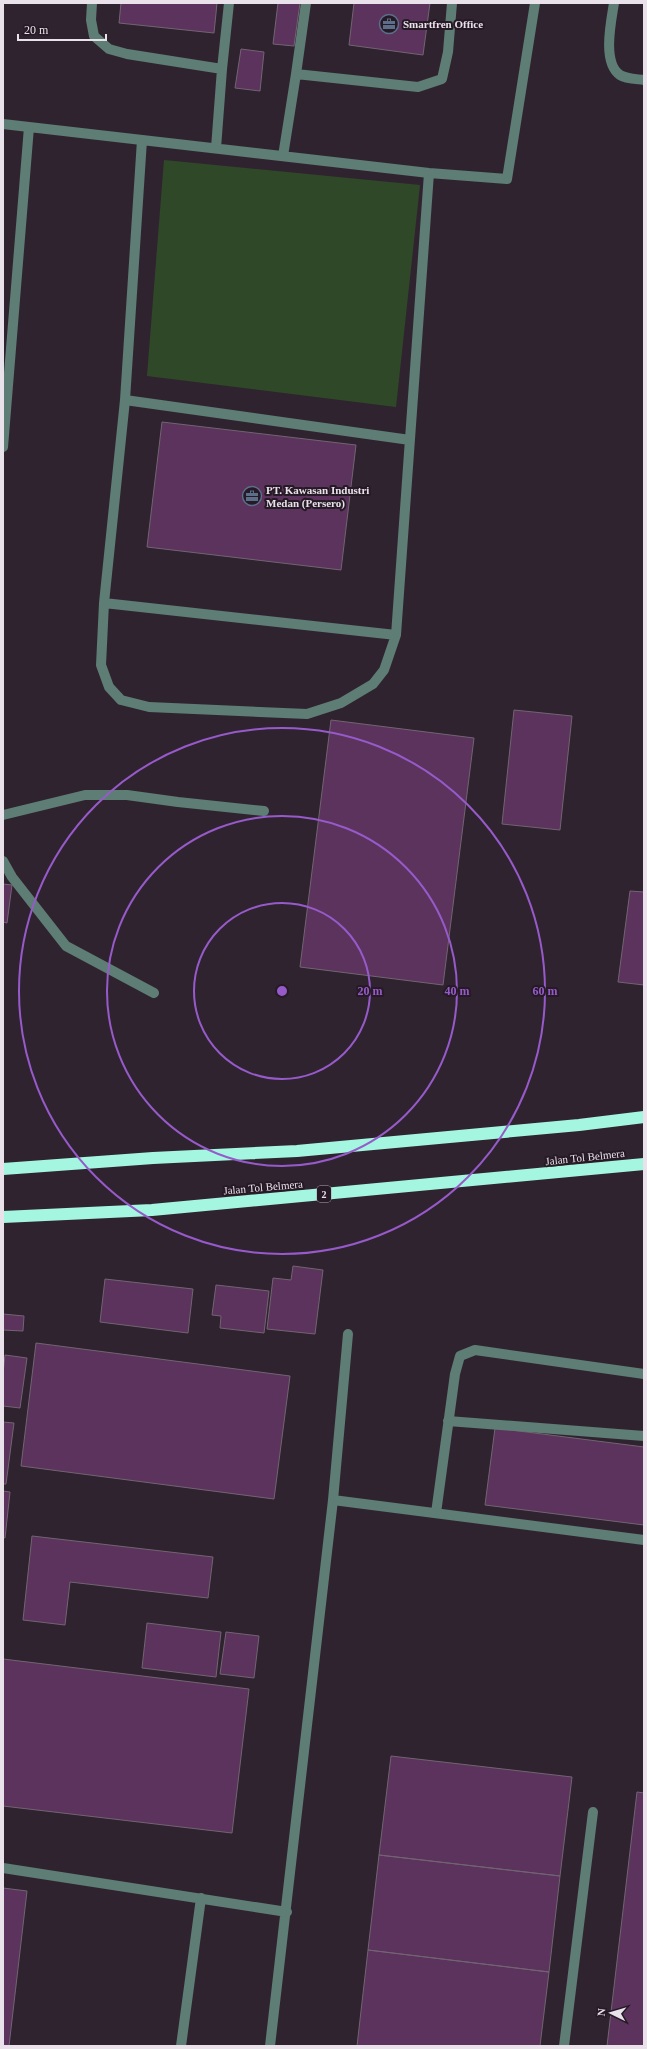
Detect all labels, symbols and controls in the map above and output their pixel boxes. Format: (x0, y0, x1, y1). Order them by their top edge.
office icon: Smartfren Office (378, 13, 400, 35)
scale bar (18, 16, 106, 42)
place label: Smartfren Office (403, 18, 483, 30)
text: 20 m (24, 23, 49, 37)
place label: PT. Kawasan Industri Medan (Persero) (266, 484, 369, 510)
office icon: PT. Kawasan Industri Medan (Persero) (241, 485, 263, 507)
centre of rings (275, 984, 289, 998)
text: 20 m (358, 984, 383, 998)
text: 40 m (445, 984, 470, 998)
text: 60 m (533, 984, 558, 998)
street label: Jalan Tol Belmera (545, 1147, 625, 1167)
street label: Jalan Tol Belmera (223, 1178, 303, 1196)
road number: 2 (317, 1186, 331, 1202)
north arrow (591, 1993, 631, 2033)
text: N (595, 2008, 607, 2017)

